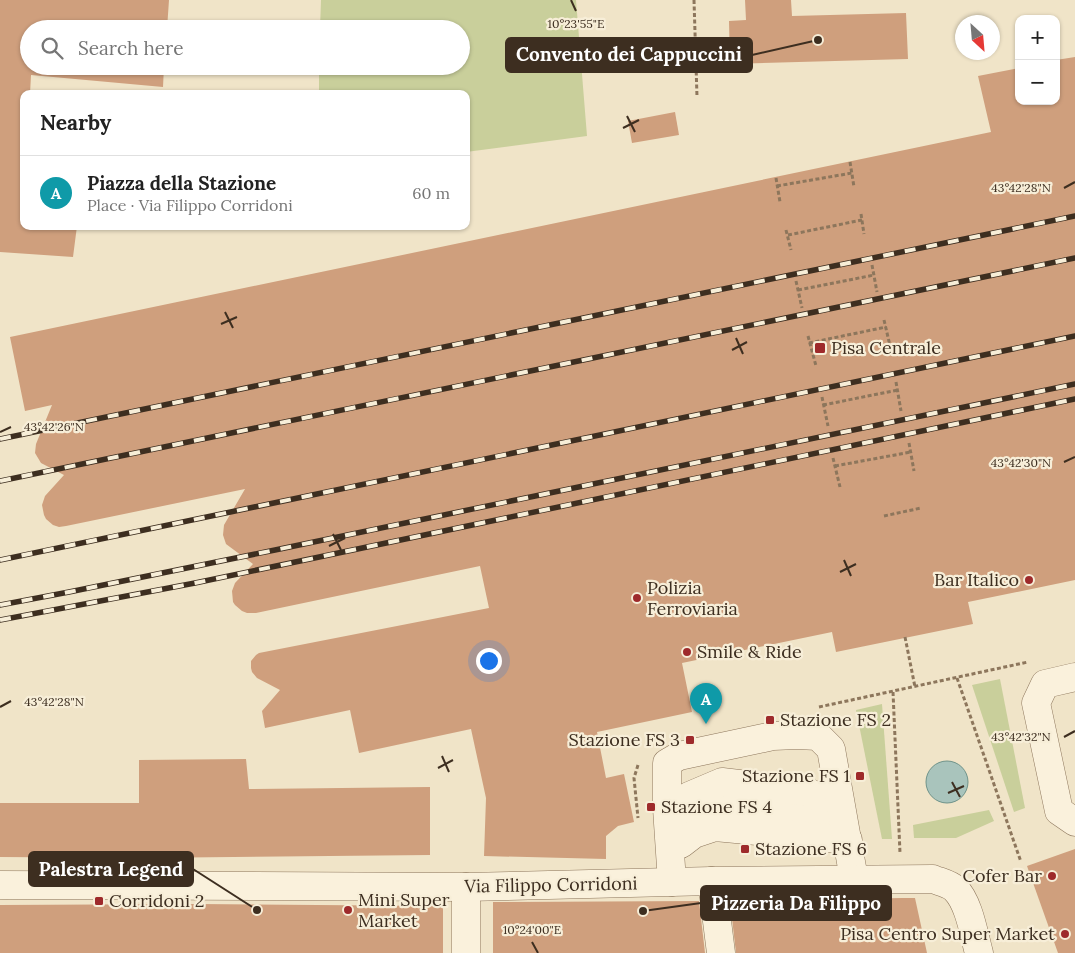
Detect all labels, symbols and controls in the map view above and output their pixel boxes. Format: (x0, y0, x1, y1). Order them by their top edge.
north arrow (955, 15, 1000, 60)
map controls (1015, 15, 1060, 105)
button: + (1015, 15, 1060, 60)
text: 10°23'55"E (548, 16, 604, 31)
search box (20, 20, 470, 75)
icon: search (38, 34, 66, 62)
text: Search here (78, 36, 184, 60)
callout: Convento dei Cappuccini (506, 38, 752, 72)
text: Convento dei Cappuccini (516, 42, 742, 66)
button: − (1015, 60, 1060, 105)
text: Nearby (40, 109, 111, 136)
text: Piazza della Stazione (87, 171, 276, 195)
text: 43°42'28"N (991, 180, 1051, 195)
text: A (51, 183, 61, 203)
text: 60 m (412, 183, 450, 203)
text: Place · Via Filippo Corridoni (87, 195, 293, 215)
place label: Pisa Centrale (831, 336, 941, 359)
marker: Pisa Centrale (813, 341, 827, 355)
text: 43°42'26"N (24, 419, 84, 434)
text: 43°42'30"N (991, 455, 1051, 470)
place label: Bar Italico (934, 568, 1019, 591)
marker: Bar Italico (1023, 574, 1035, 586)
place label: Polizia Ferroviaria (647, 576, 738, 620)
marker: Polizia Ferroviaria (631, 592, 643, 604)
place label: Smile & Ride (697, 640, 802, 663)
marker: Smile & Ride (681, 646, 693, 658)
your location (476, 648, 502, 674)
pin: A (690, 683, 722, 724)
text: 43°42'28"N (24, 694, 84, 709)
place label: Stazione FS 2 (780, 708, 891, 731)
marker: Stazione FS 2 (764, 714, 776, 726)
place label: Stazione FS 3 (569, 728, 680, 751)
text: 43°42'32"N (991, 729, 1051, 744)
marker: Stazione FS 3 (684, 734, 696, 746)
place label: Stazione FS 1 (742, 764, 850, 787)
marker: Stazione FS 1 (854, 770, 866, 782)
place label: Stazione FS 4 (661, 795, 772, 818)
marker: Stazione FS 4 (645, 801, 657, 813)
place label: Stazione FS 6 (755, 837, 867, 860)
marker: Stazione FS 6 (739, 843, 751, 855)
callout: Palestra Legend (29, 852, 193, 886)
text: Palestra Legend (39, 857, 183, 881)
place label: Cofer Bar (962, 864, 1042, 887)
marker: Cofer Bar (1046, 870, 1058, 882)
street label: Via Filippo Corridoni (463, 871, 638, 898)
callout: Pizzeria Da Filippo (701, 886, 891, 920)
place label: Mini Super Market (358, 888, 450, 932)
place label: Corridoni 2 (109, 889, 204, 912)
text: Pizzeria Da Filippo (711, 891, 881, 915)
marker: Corridoni 2 (93, 895, 105, 907)
marker: Mini Super Market (342, 904, 354, 916)
text: 10°24'00"E (503, 922, 561, 937)
place label: Pisa Centro Super Market (840, 922, 1055, 945)
marker: Pisa Centro Super Market (1059, 928, 1071, 940)

